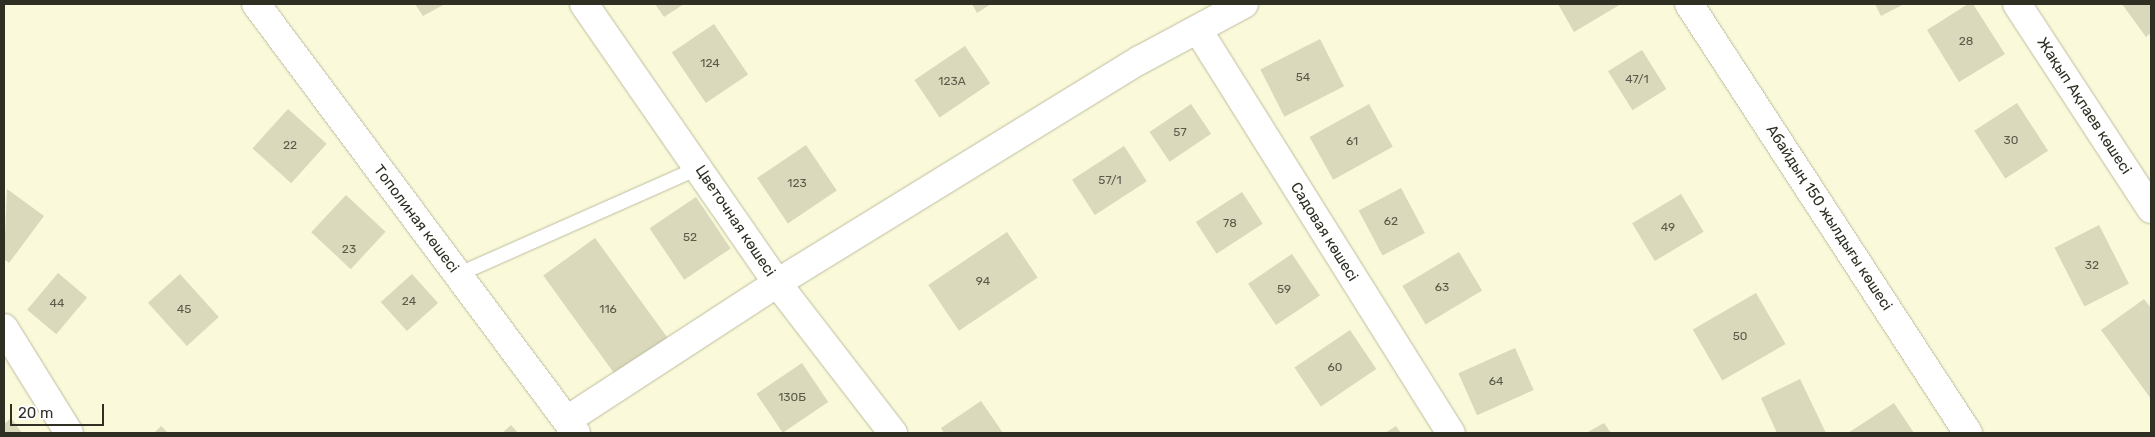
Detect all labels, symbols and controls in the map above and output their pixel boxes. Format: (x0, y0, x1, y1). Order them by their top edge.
street label: Жақып Ақпаев көшесі (2033, 34, 2135, 178)
house number: 28 (1959, 35, 1973, 49)
house number: 124 (700, 57, 720, 71)
house number: 54 (1296, 71, 1310, 85)
house number: 47/1 (1625, 73, 1649, 87)
house number: 123А (938, 75, 966, 89)
street label: Абайдың 150 жылдығы көшесі (1762, 122, 1896, 314)
house number: 57 (1173, 126, 1187, 140)
house number: 30 (2004, 134, 2018, 148)
house number: 61 (1346, 135, 1358, 149)
house number: 22 (283, 139, 297, 153)
street label: Тополиная көшесі (370, 161, 462, 277)
street label: Цветочная көшесі (691, 162, 779, 280)
house number: 57/1 (1098, 174, 1122, 188)
house number: 123 (787, 177, 807, 191)
street label: Садовая көшесі (1286, 179, 1362, 285)
house number: 62 (1384, 215, 1398, 229)
house number: 78 (1223, 217, 1237, 231)
house number: 49 (1661, 221, 1675, 235)
house number: 52 (683, 231, 697, 245)
house number: 23 (342, 243, 356, 257)
house number: 32 (2085, 259, 2099, 273)
house number: 94 (976, 275, 990, 289)
house number: 63 (1435, 281, 1449, 295)
house number: 59 (1277, 283, 1291, 297)
house number: 24 (402, 295, 416, 309)
house number: 44 (50, 297, 64, 311)
house number: 45 (177, 303, 191, 317)
house number: 116 (599, 303, 617, 317)
house number: 50 (1733, 330, 1747, 344)
house number: 60 (1328, 361, 1342, 375)
house number: 64 (1489, 375, 1503, 389)
house number: 130Б (778, 391, 806, 405)
scale bar (12, 394, 106, 426)
text: 20 m (18, 404, 53, 422)

